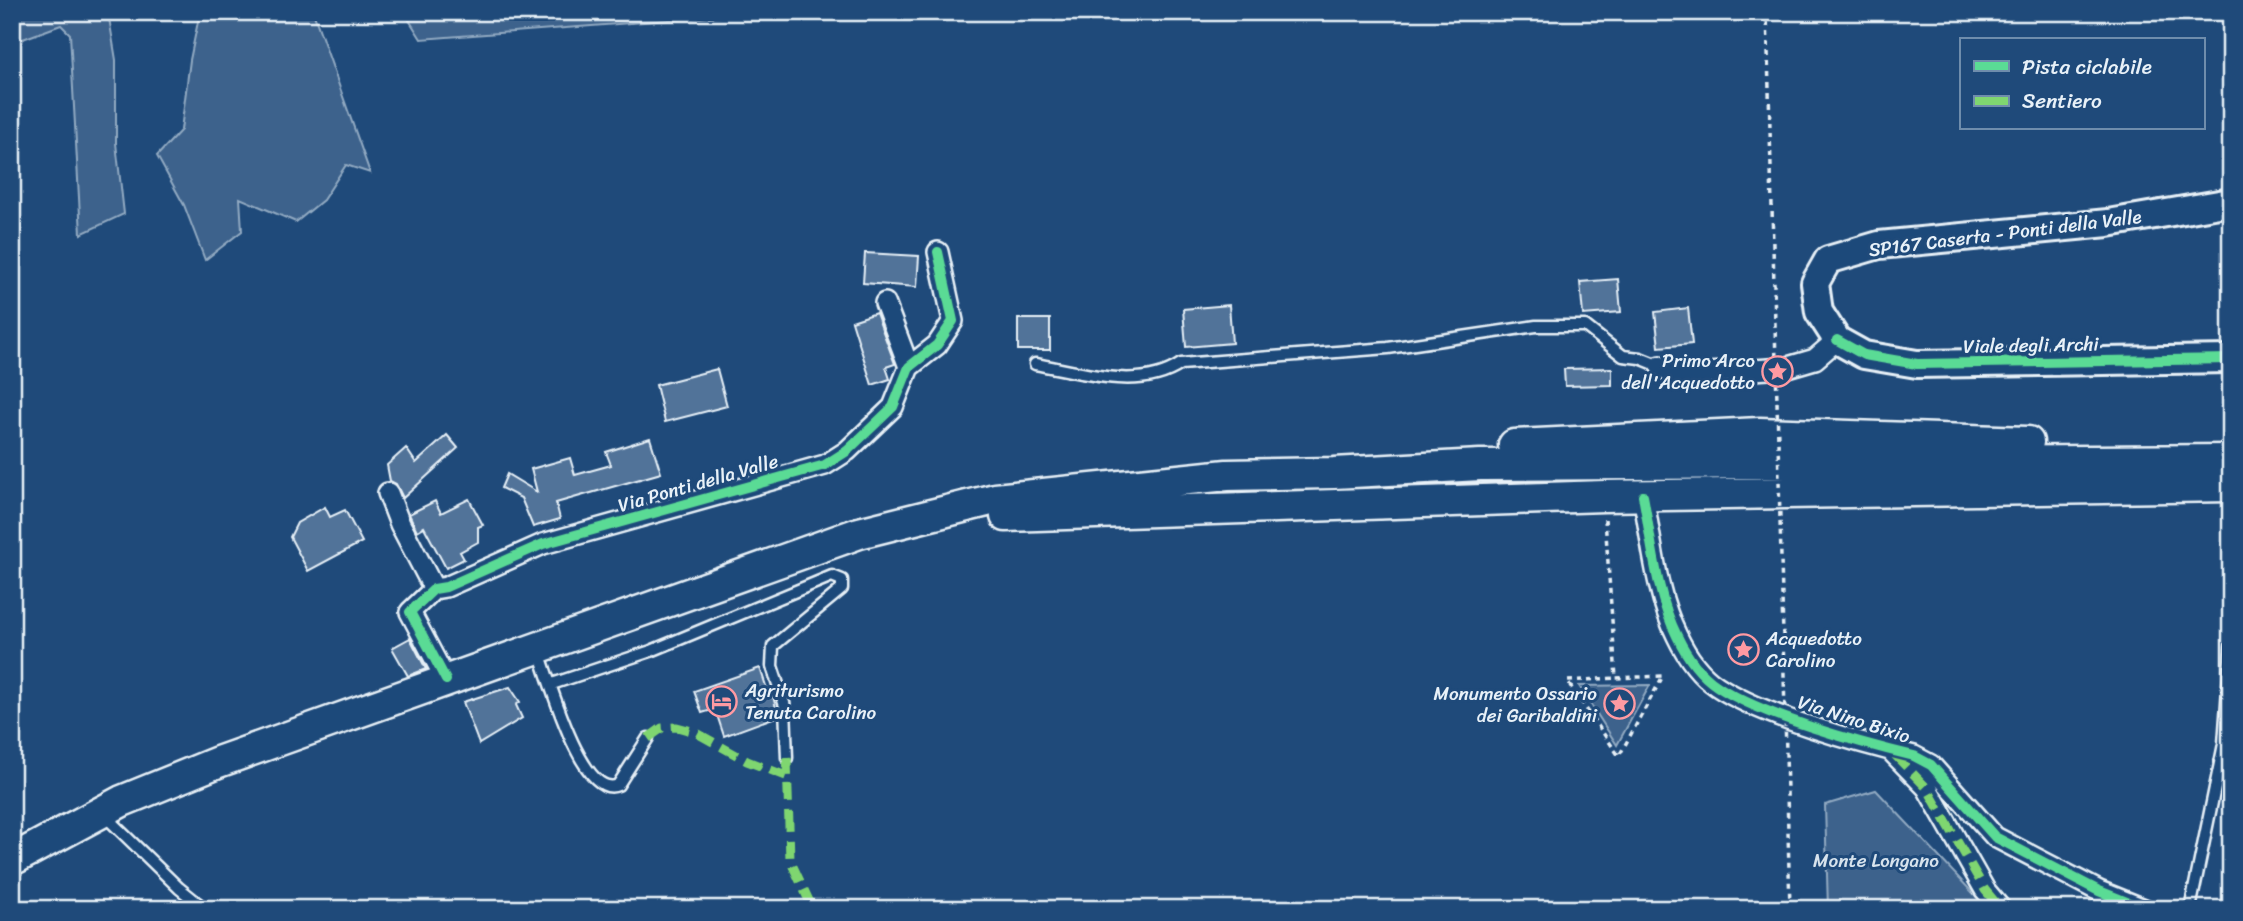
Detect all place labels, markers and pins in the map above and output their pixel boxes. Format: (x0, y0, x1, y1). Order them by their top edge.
place label: Primo Arco dell'Acquedotto (1621, 344, 1755, 399)
place icon: Primo Arco dell'Acquedotto (1761, 354, 1795, 388)
place label: Acquedotto Carolino (1765, 622, 1862, 677)
place icon: Acquedotto Carolino (1726, 632, 1760, 666)
place label: Agriturismo Tenuta Carolino (744, 674, 877, 729)
place label: Monumento Ossario dei Garibaldini (1433, 677, 1598, 732)
hotel icon: Agriturismo Tenuta Carolino (705, 684, 739, 718)
place icon: Monumento Ossario dei Garibaldini (1603, 687, 1637, 721)

